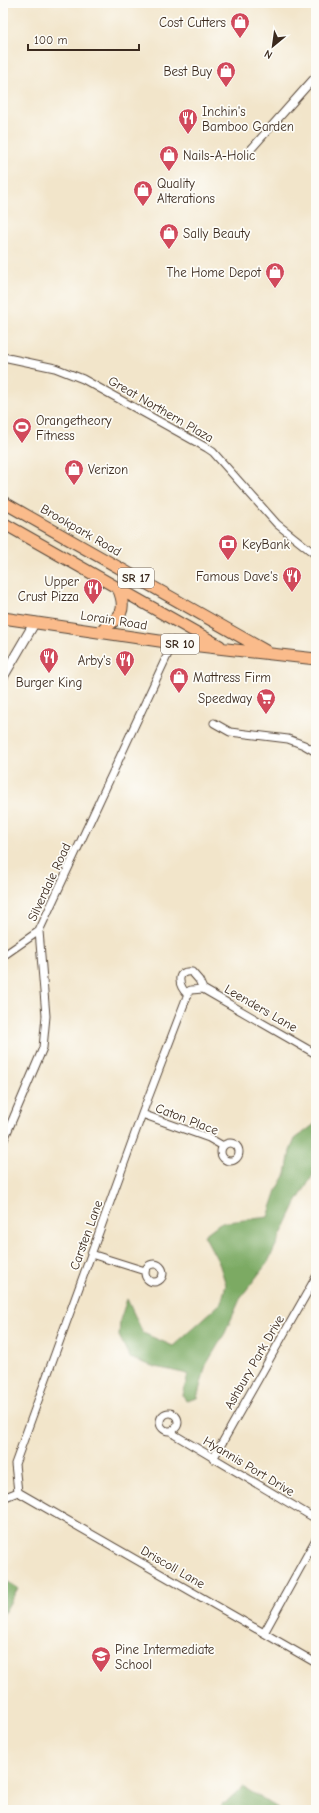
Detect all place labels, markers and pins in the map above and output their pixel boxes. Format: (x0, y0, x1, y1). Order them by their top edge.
shop icon: Cost Cutters (229, 11, 251, 39)
place label: Cost Cutters (159, 15, 226, 30)
shop icon: Best Buy (215, 60, 237, 88)
place label: Best Buy (163, 64, 212, 79)
place label: Inchin's Bamboo Garden (202, 104, 294, 134)
restaurant icon: Inchin's Bamboo Garden (177, 107, 199, 135)
shop icon: Nails-A-Holic (158, 144, 180, 172)
place label: Nails-A-Holic (183, 148, 255, 163)
place label: Quality Alterations (157, 176, 215, 206)
shop icon: Quality Alterations (132, 179, 154, 207)
shop icon: Sally Beauty (158, 222, 180, 250)
place label: Sally Beauty (183, 226, 250, 241)
shop icon: The Home Depot (264, 261, 286, 289)
place label: The Home Depot (166, 265, 262, 280)
place label: Orangetheory Fitness (36, 413, 112, 443)
sports icon: Orangetheory Fitness (11, 416, 33, 444)
shop icon: Verizon (63, 458, 85, 486)
place label: Verizon (88, 462, 128, 477)
bank icon: KeyBank (217, 533, 239, 561)
place label: KeyBank (242, 537, 291, 552)
restaurant icon: Famous Dave's (281, 565, 303, 593)
place label: Famous Dave's (196, 569, 278, 584)
place label: Upper Crust Pizza (18, 574, 80, 604)
restaurant icon: Upper Crust Pizza (82, 577, 104, 605)
restaurant icon: Burger King (38, 646, 60, 674)
restaurant icon: Arby's (114, 649, 136, 677)
place label: Arby's (78, 653, 111, 668)
shop icon: Mattress Firm (168, 666, 190, 694)
place label: Mattress Firm (193, 670, 271, 685)
place label: Burger King (16, 675, 82, 690)
supermarket icon: Speedway (255, 687, 277, 715)
place label: Speedway (198, 691, 252, 706)
place label: Pine Intermediate School (115, 1642, 215, 1672)
school or university icon: Pine Intermediate School (90, 1645, 112, 1673)

